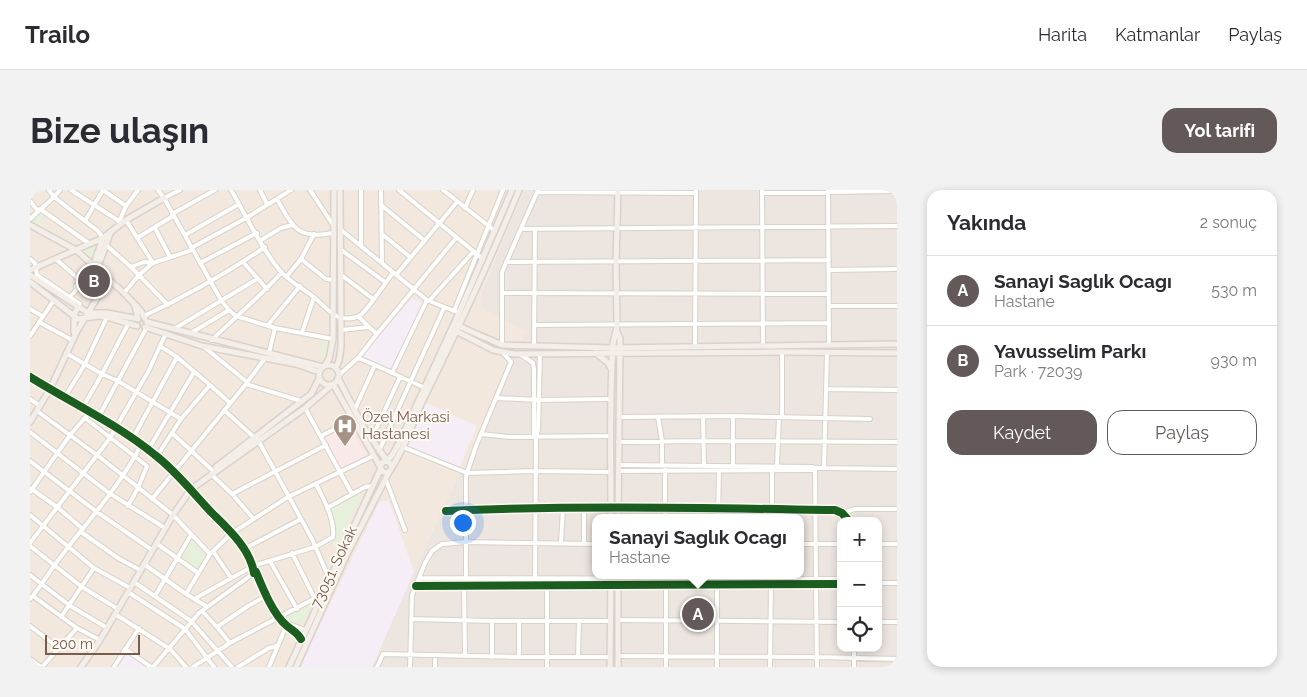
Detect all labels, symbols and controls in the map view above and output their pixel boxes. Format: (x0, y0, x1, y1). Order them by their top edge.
text: Trailo (25, 20, 90, 49)
text: Harita (1038, 24, 1087, 45)
text: Katmanlar (1115, 24, 1200, 45)
text: Paylaş (1228, 24, 1282, 45)
button: Yol tarifi (1162, 108, 1277, 153)
text: Bize ulaşın (30, 110, 209, 151)
text: Yakında (947, 210, 1026, 235)
text: 2 sonuç (1200, 213, 1257, 232)
pin: B (78, 262, 110, 300)
text: Sanayi Saglık Ocagı (994, 270, 1172, 292)
text: A (958, 281, 968, 300)
text: 530 m (1211, 281, 1257, 300)
text: Hastane (994, 292, 1055, 311)
text: Yavusselim Parkı (994, 340, 1146, 362)
text: B (958, 351, 968, 370)
text: 930 m (1211, 351, 1257, 370)
text: Park · 72039 (994, 362, 1082, 381)
place label: Özel Markasi Hastanesi (362, 407, 450, 443)
button: Kaydet (947, 410, 1097, 455)
button: Paylaş (1107, 410, 1257, 455)
hospital icon: Özel Markasi Hastanesi (332, 413, 358, 447)
your location (450, 510, 476, 536)
popup (592, 514, 804, 579)
map controls (837, 517, 882, 652)
button: + (837, 517, 882, 562)
street label: 73051. Sokak (307, 523, 361, 611)
text: Sanayi Saglık Ocagı (609, 526, 787, 548)
text: Hastane (609, 548, 670, 567)
button: − (837, 562, 882, 607)
pin: A (682, 595, 714, 633)
button: locate (837, 607, 882, 652)
scale bar (45, 632, 140, 655)
text: 200 m (52, 636, 93, 652)

